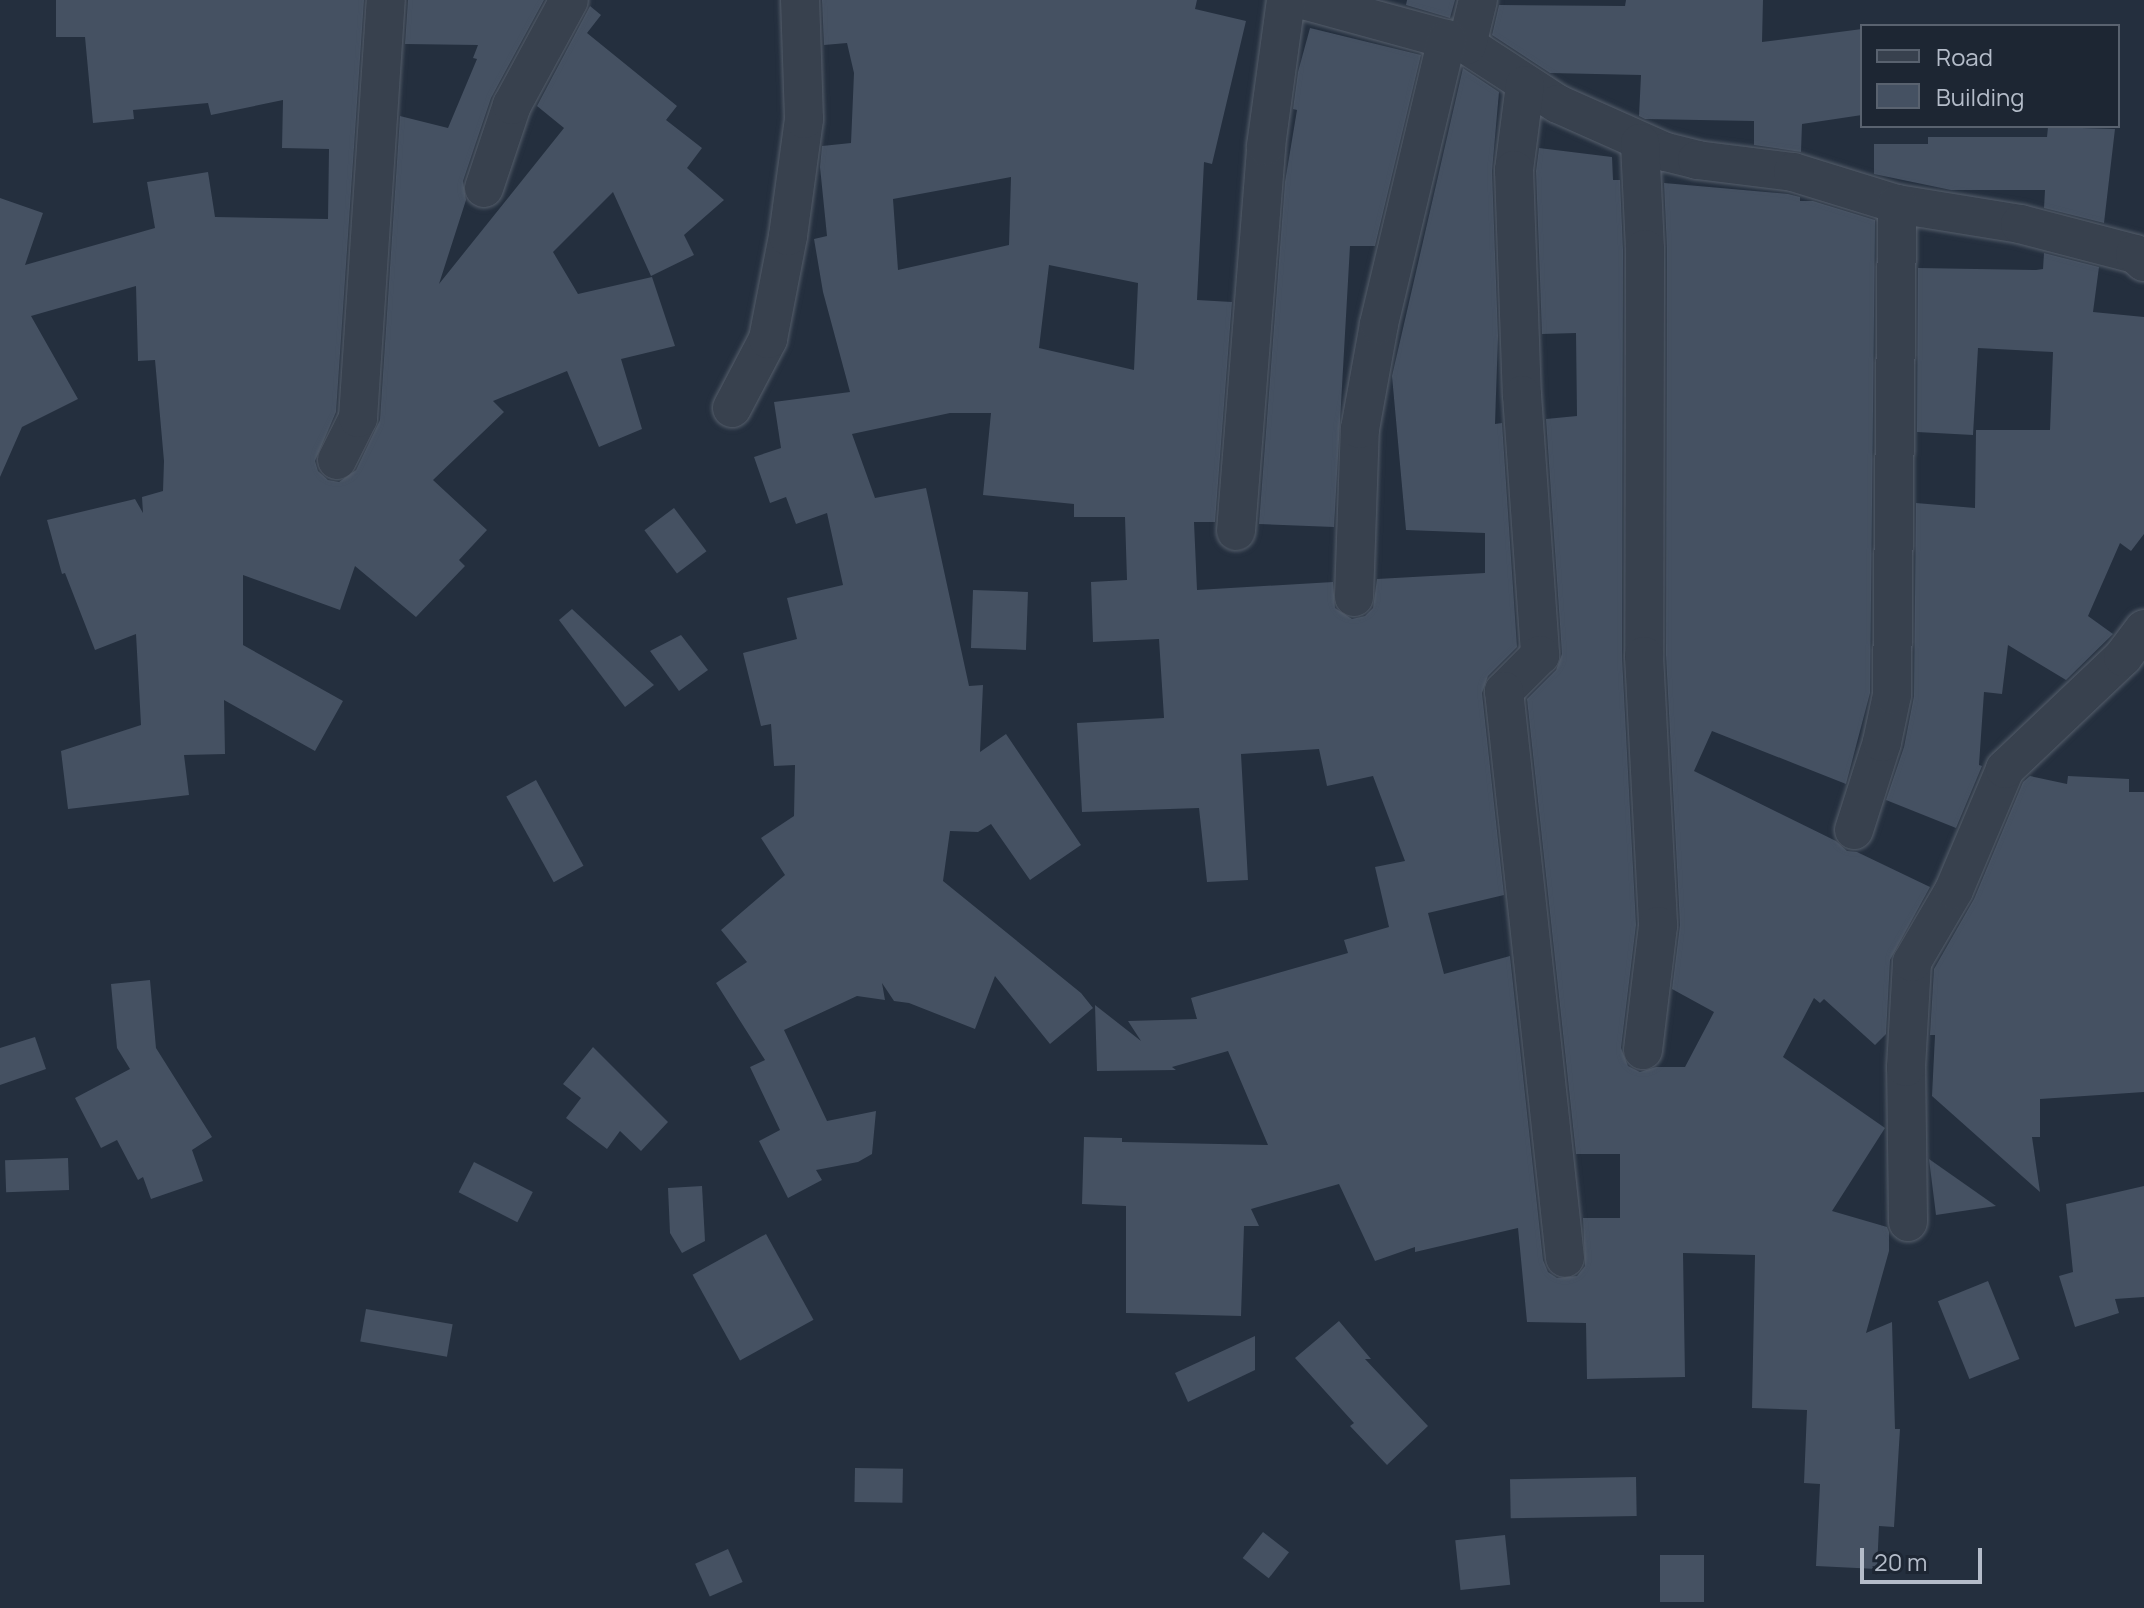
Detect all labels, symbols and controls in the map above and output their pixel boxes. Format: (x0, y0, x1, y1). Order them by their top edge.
legend (1860, 24, 2120, 128)
text: Road (1936, 40, 1993, 73)
text: Building (1936, 80, 2024, 113)
scale bar (1864, 1532, 1986, 1582)
text: 20 m (1874, 1545, 1927, 1578)

